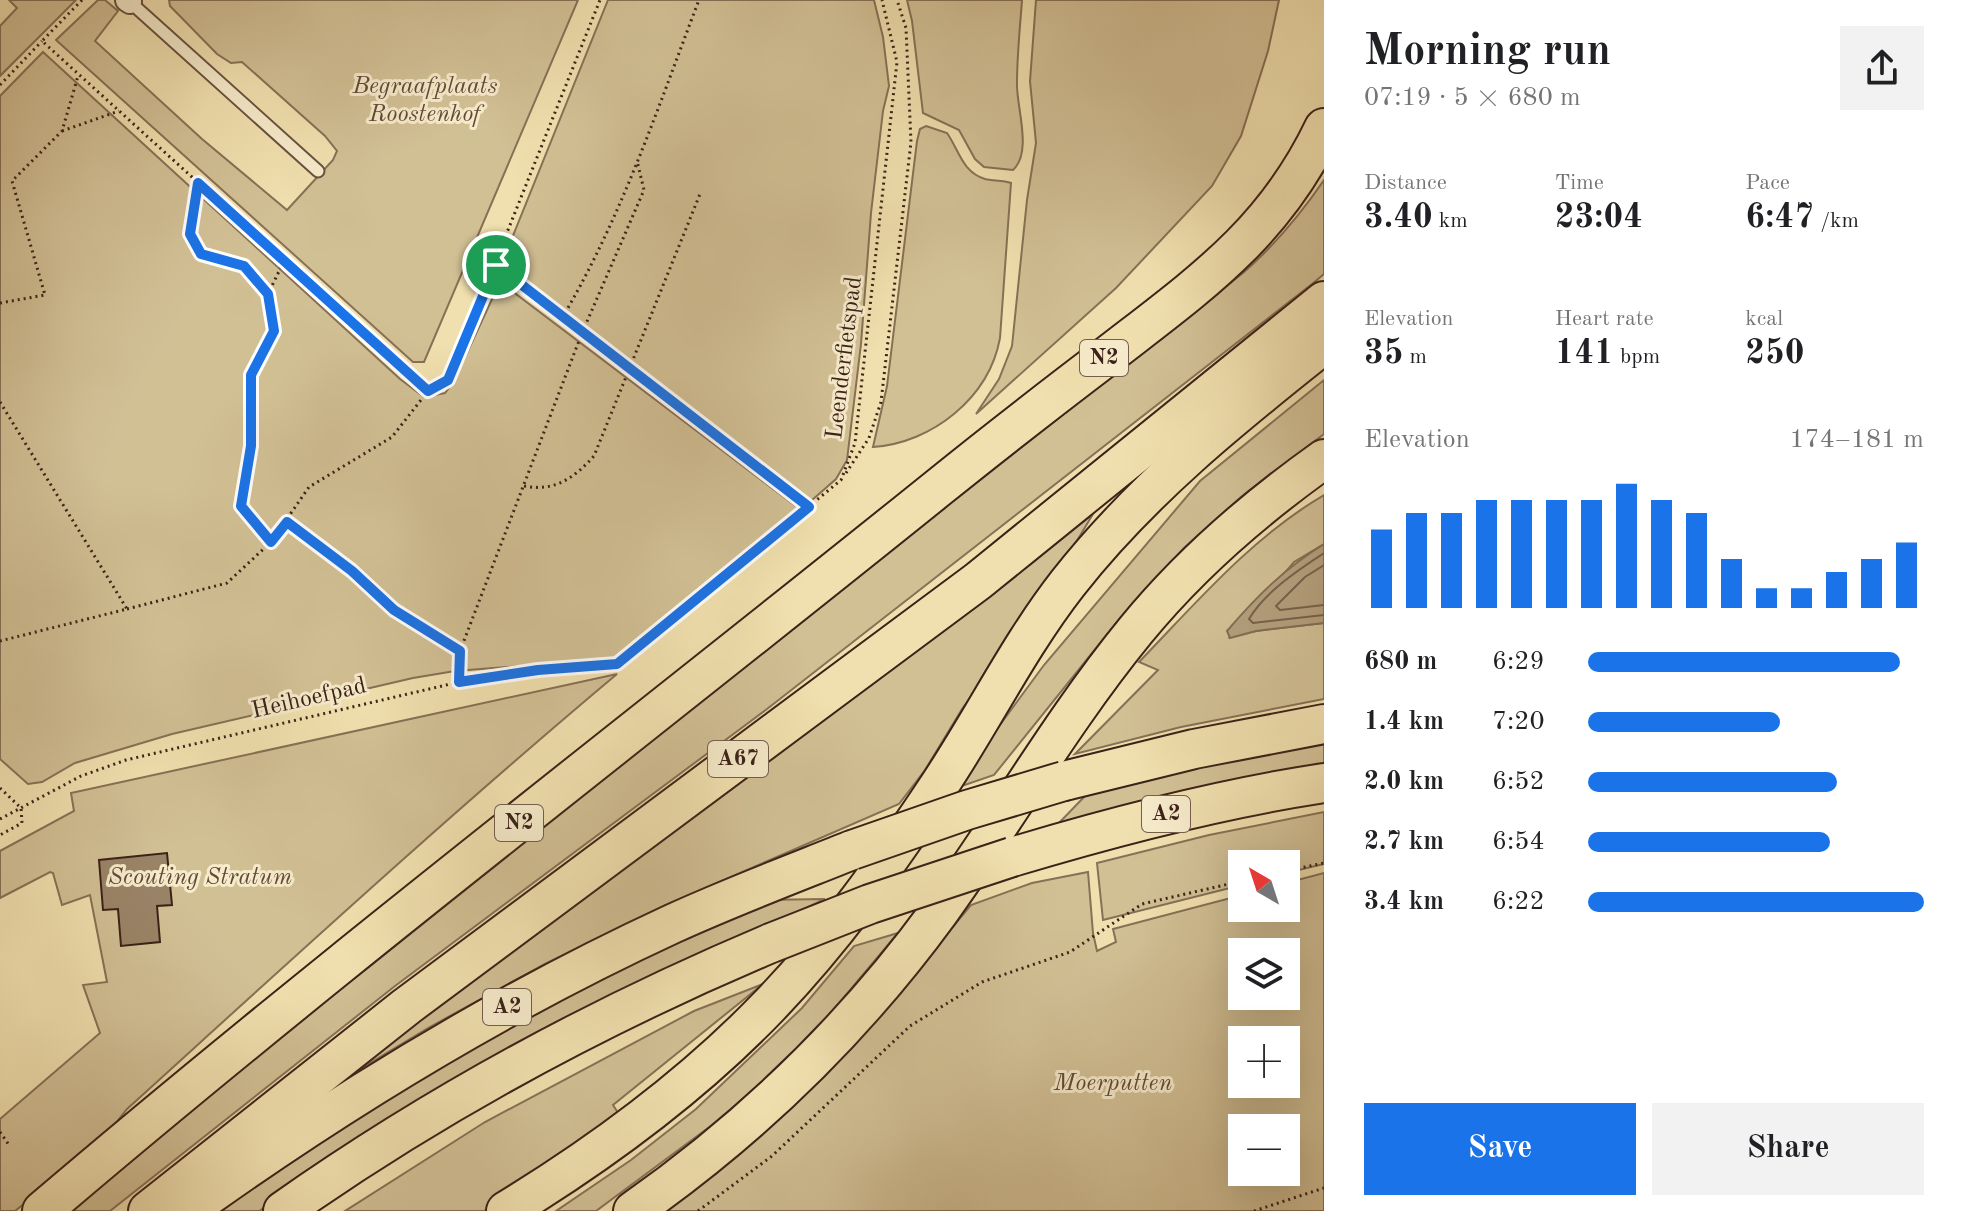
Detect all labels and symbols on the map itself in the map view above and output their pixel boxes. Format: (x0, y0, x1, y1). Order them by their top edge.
park label: Begraafplaats Roostenhof (351, 75, 498, 127)
pin (462, 231, 530, 299)
street label: Leenderfietspad (823, 275, 867, 441)
road number: N2 (1080, 340, 1128, 376)
street label: Heihoefpad (249, 674, 369, 724)
road number: A67 (708, 741, 768, 777)
road number: A2 (1142, 796, 1190, 832)
road number: N2 (495, 805, 543, 841)
north arrow (1228, 850, 1300, 922)
park label: Scouting Stratum (108, 866, 292, 890)
road number: A2 (483, 989, 531, 1025)
park label: Moerputten (1053, 1072, 1172, 1096)

